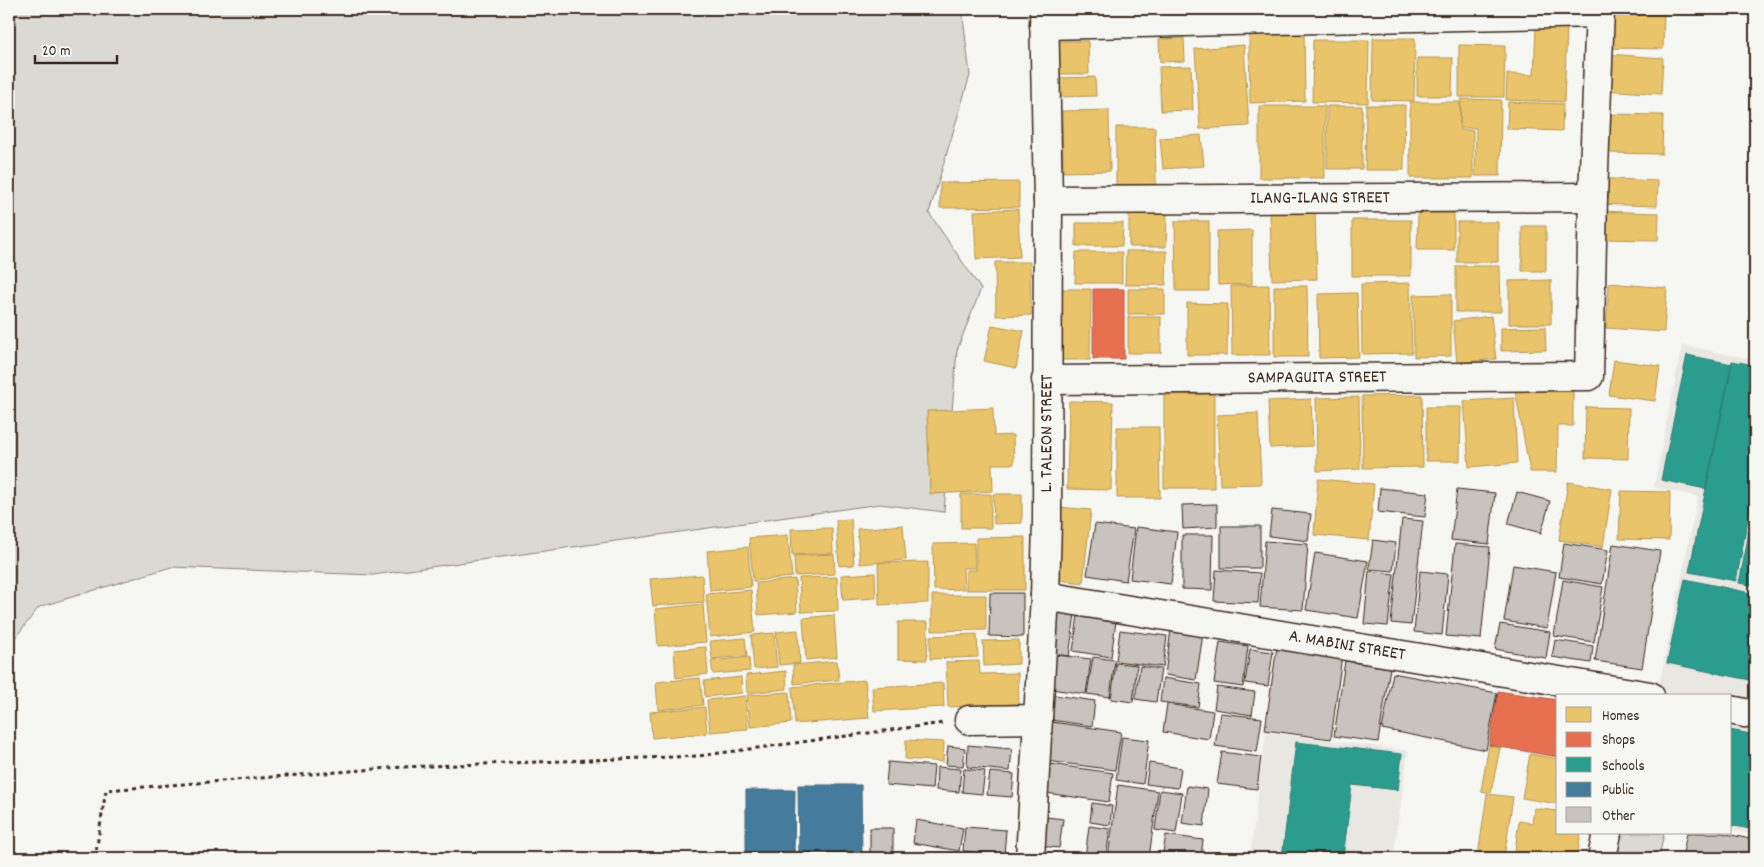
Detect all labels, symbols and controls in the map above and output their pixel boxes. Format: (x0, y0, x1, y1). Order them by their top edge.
scale bar (35, 32, 118, 64)
text: 20 m (42, 41, 70, 63)
street label: ILANG-ILANG STREET (1250, 186, 1390, 211)
street label: SAMPAGUITA STREET (1248, 365, 1386, 391)
street label: L. TALEON STREET (1035, 374, 1060, 492)
street label: A. MABINI STREET (1287, 624, 1407, 668)
legend (1556, 694, 1732, 834)
text: Homes (1602, 706, 1640, 728)
text: Shops (1602, 730, 1635, 752)
text: Schools (1602, 756, 1645, 778)
text: Public (1602, 780, 1634, 802)
text: Other (1602, 806, 1636, 828)

